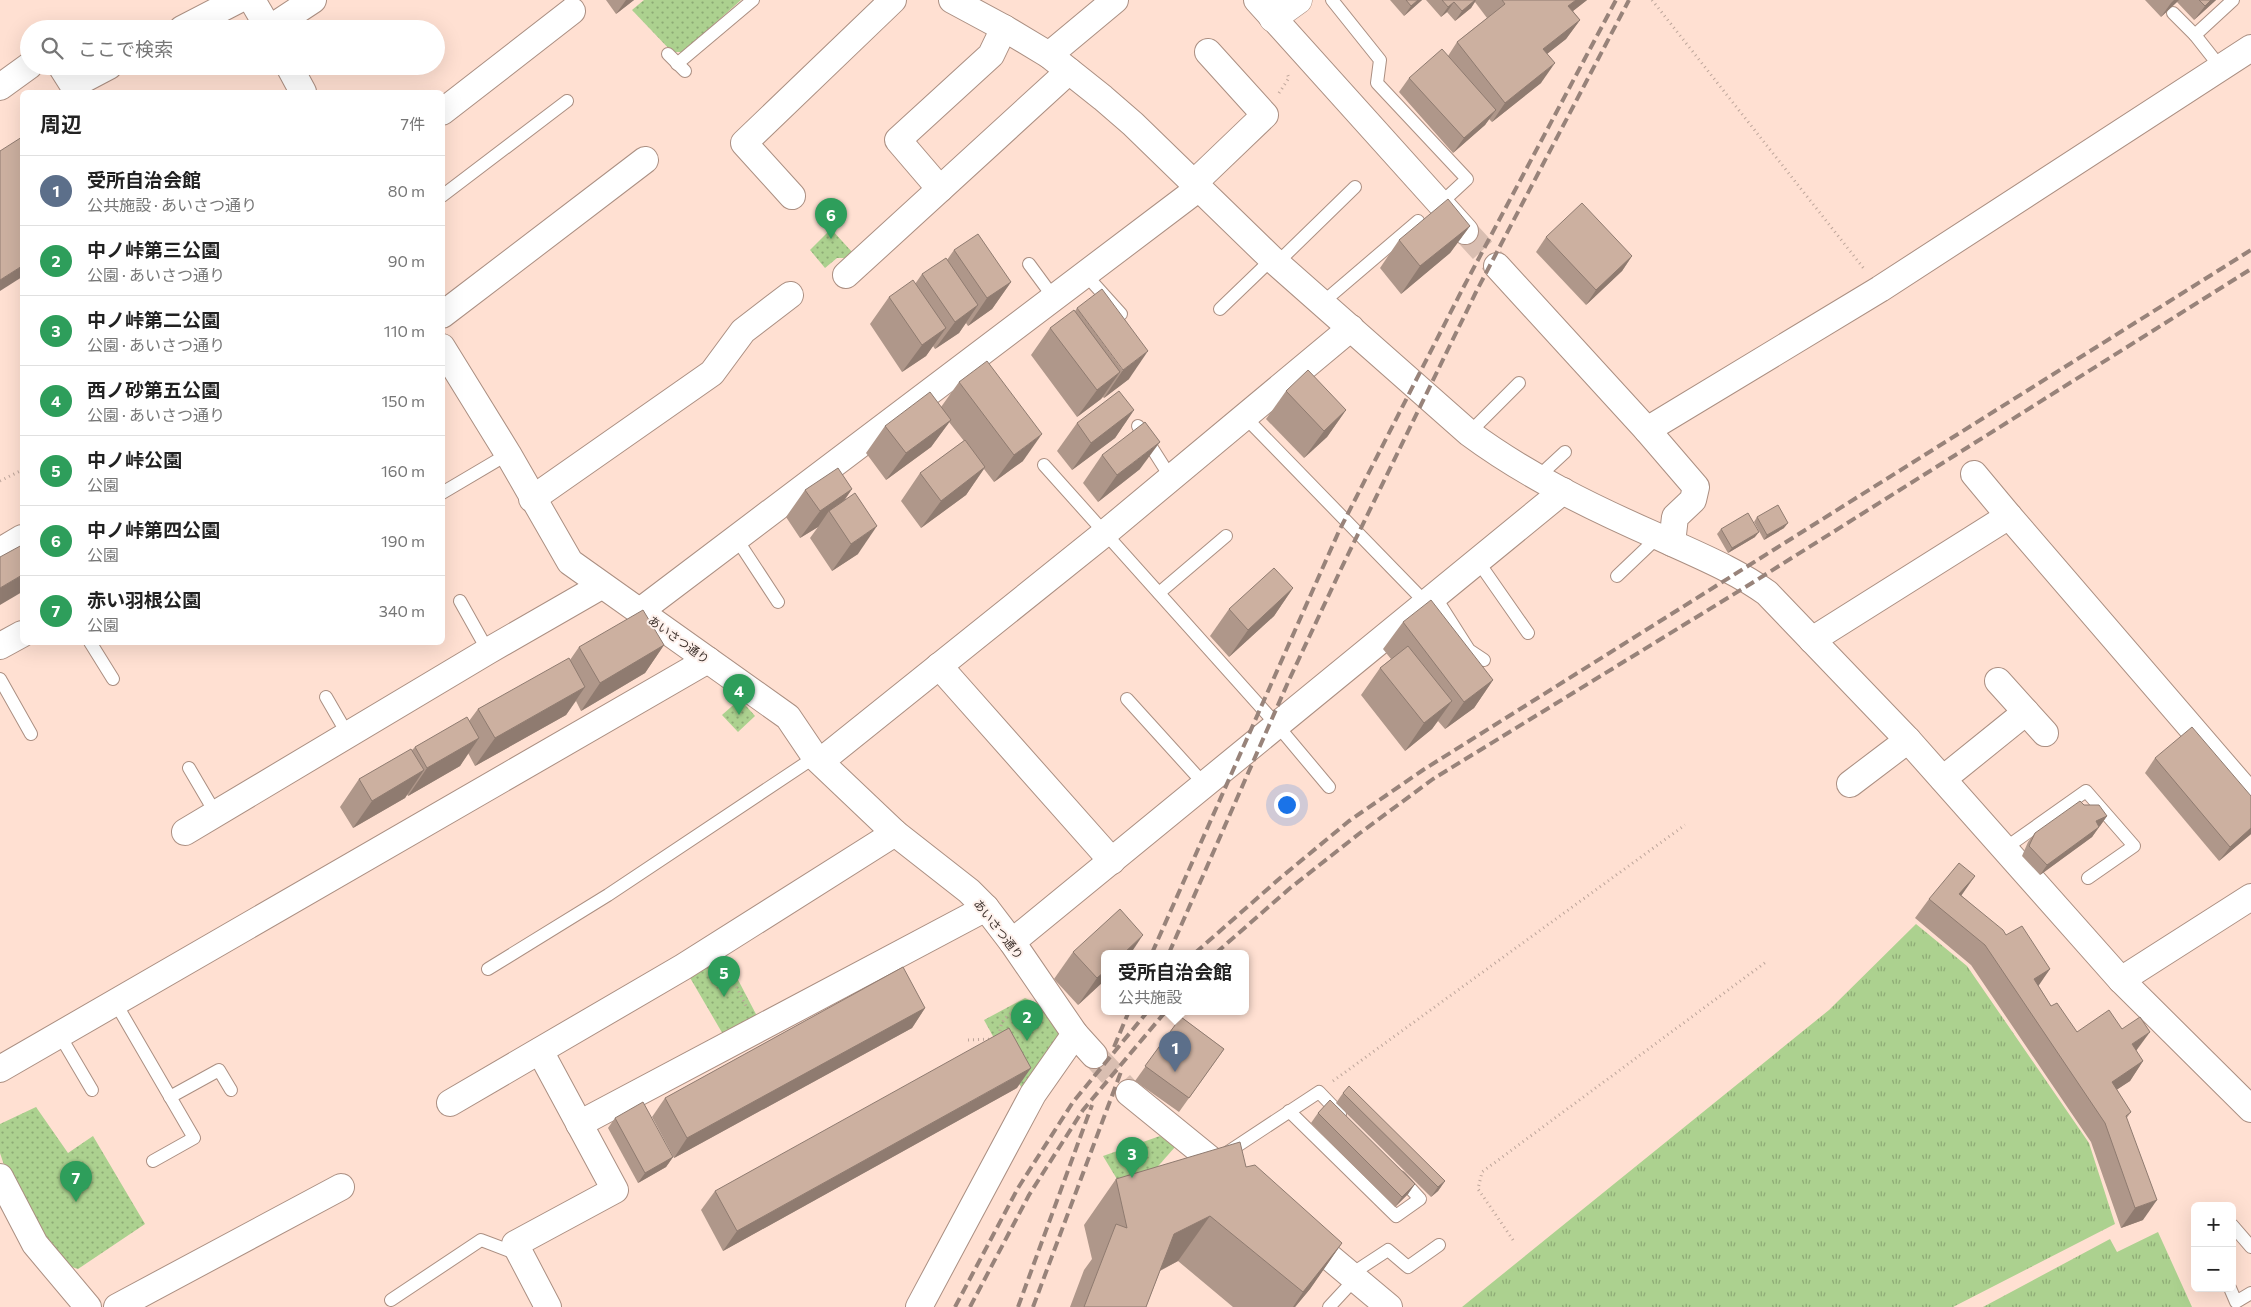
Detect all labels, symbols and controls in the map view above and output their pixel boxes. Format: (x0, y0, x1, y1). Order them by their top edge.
search box (20, 20, 445, 75)
icon: search (38, 34, 66, 62)
text: ここで検索 (78, 37, 173, 60)
text: 周辺 (40, 111, 82, 136)
text: 7件 (401, 114, 425, 133)
text: 受所自治会館 (87, 168, 201, 191)
text: 1 (52, 181, 60, 200)
text: 80 m (388, 181, 425, 200)
text: 公共施設 · あいさつ通り (87, 195, 257, 214)
pin: 6 (815, 198, 847, 239)
text: 中ノ峠第三公園 (87, 238, 220, 261)
text: 2 (51, 251, 61, 270)
text: 90 m (388, 251, 425, 270)
text: 公園 · あいさつ通り (87, 265, 225, 284)
text: 中ノ峠第二公園 (87, 308, 220, 331)
text: 3 (51, 321, 61, 340)
text: 110 m (384, 321, 425, 340)
text: 公園 · あいさつ通り (87, 335, 225, 354)
text: 西ノ砂第五公園 (87, 378, 220, 401)
text: 4 (51, 391, 61, 410)
text: 150 m (382, 391, 425, 410)
text: 公園 · あいさつ通り (87, 405, 225, 424)
text: 中ノ峠公園 (87, 448, 182, 471)
text: 5 (51, 461, 61, 480)
text: 160 m (381, 461, 425, 480)
text: 公園 (87, 475, 119, 494)
text: 中ノ峠第四公園 (87, 518, 220, 541)
text: 6 (51, 531, 61, 550)
text: 190 m (381, 531, 425, 550)
text: 公園 (87, 545, 119, 564)
text: 赤い羽根公園 (87, 588, 201, 611)
text: 7 (52, 601, 60, 620)
text: 340 m (379, 601, 425, 620)
street label: あいさつ通り (646, 612, 712, 666)
text: 公園 (87, 615, 119, 634)
pin: 4 (723, 674, 755, 715)
your location (1274, 792, 1300, 818)
street label: あいさつ通り (971, 896, 1027, 962)
popup (1101, 950, 1249, 1015)
pin: 5 (708, 956, 740, 997)
text: 受所自治会館 (1118, 960, 1232, 983)
text: 公共施設 (1118, 987, 1182, 1006)
pin: 2 (1011, 1000, 1043, 1041)
pin: 1 (1159, 1031, 1191, 1072)
pin: 3 (1116, 1137, 1148, 1178)
pin: 7 (60, 1161, 92, 1202)
map controls (2191, 1202, 2236, 1292)
button: + (2191, 1202, 2236, 1247)
button: − (2191, 1247, 2236, 1292)

